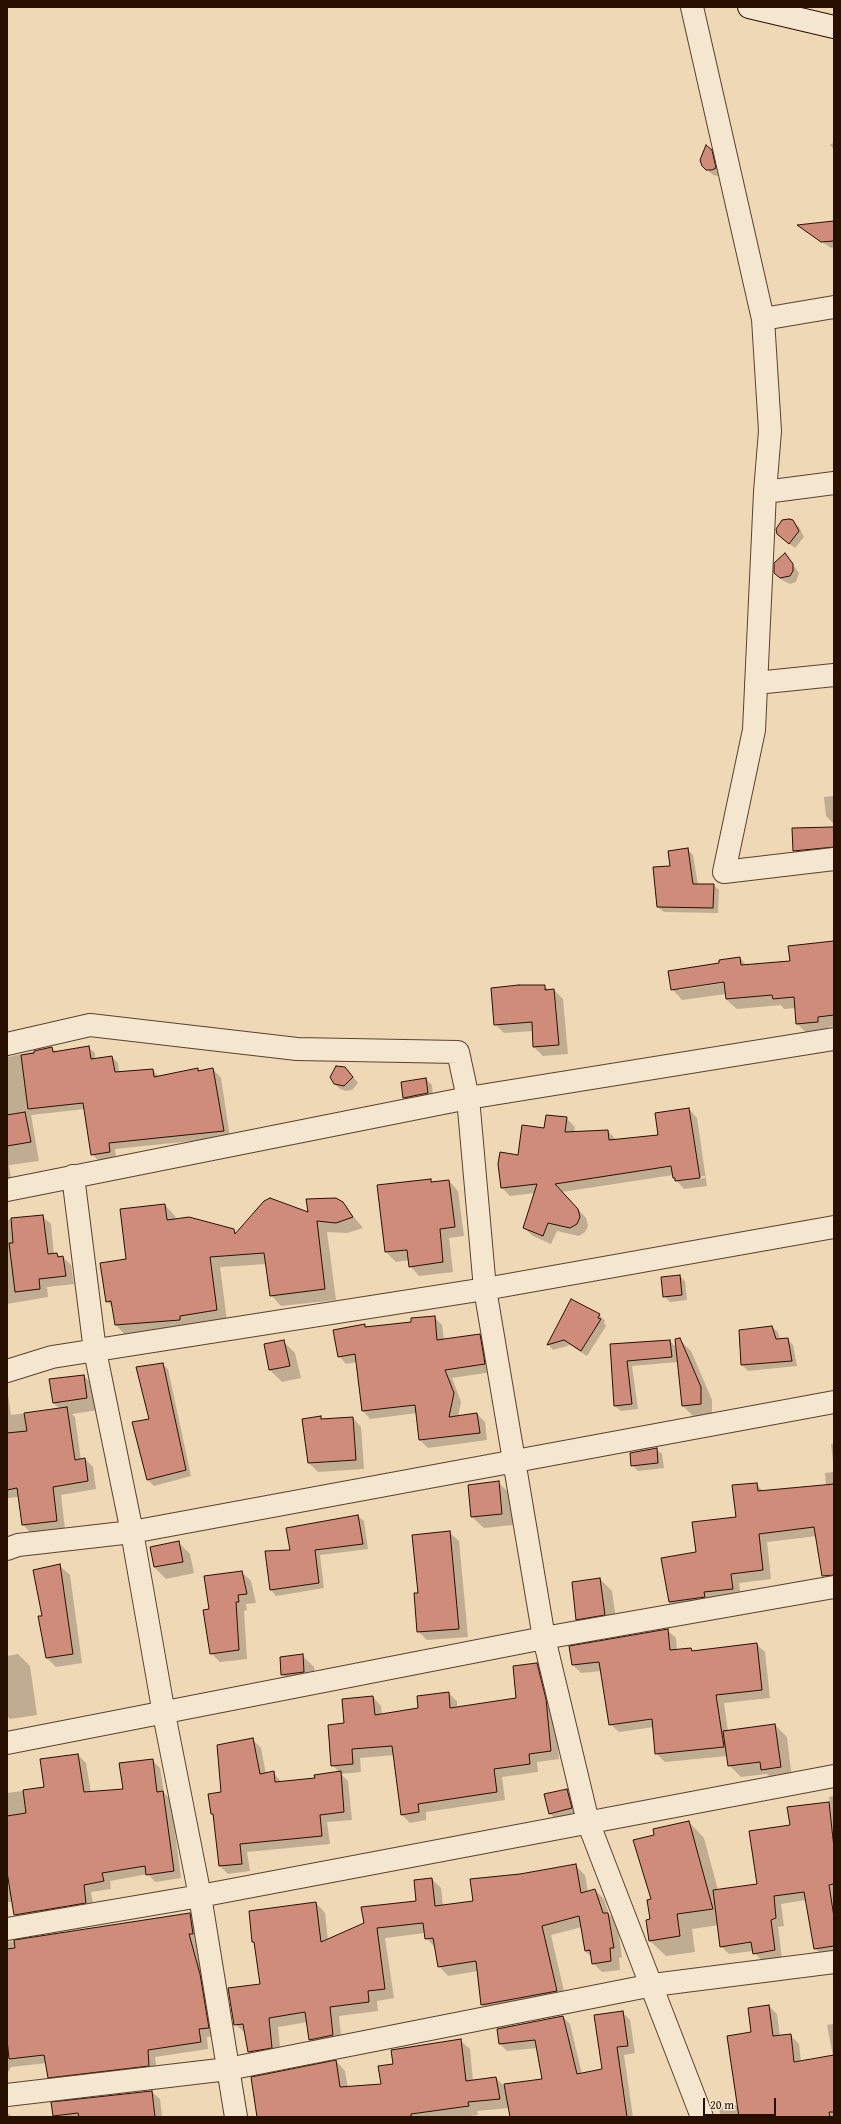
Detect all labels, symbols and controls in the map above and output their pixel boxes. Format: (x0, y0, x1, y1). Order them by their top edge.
scale bar (705, 2090, 778, 2116)
text: 20 m (710, 2096, 734, 2113)

